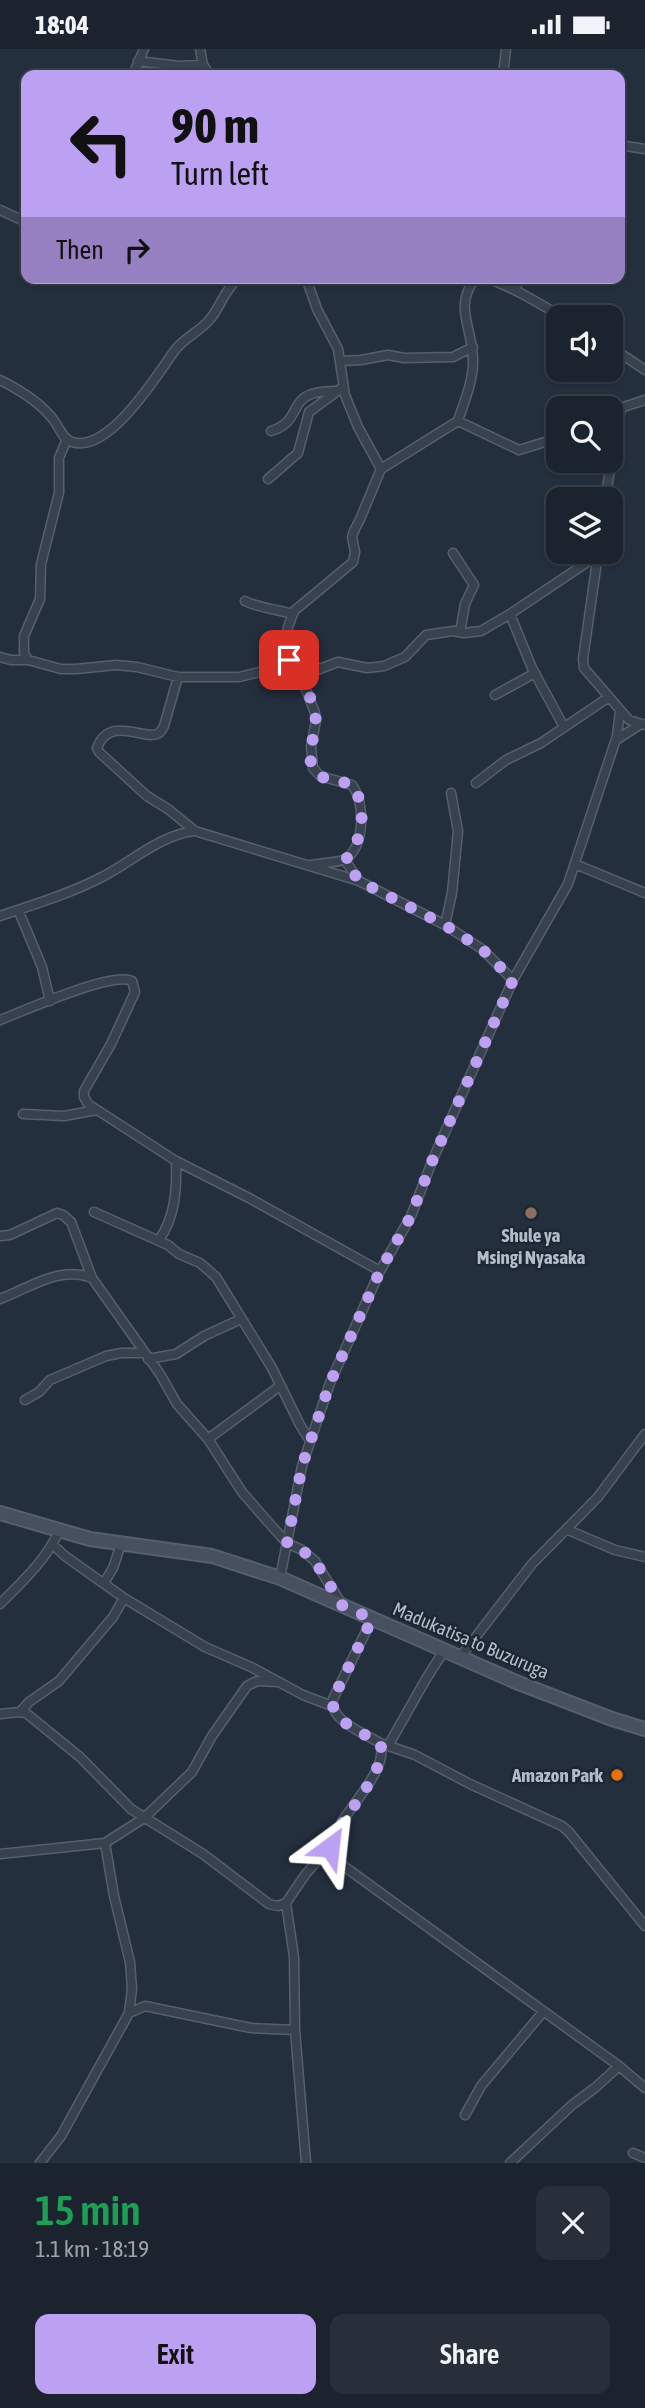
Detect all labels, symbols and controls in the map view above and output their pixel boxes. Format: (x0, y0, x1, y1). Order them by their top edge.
text: 18:04 (35, 10, 89, 40)
text: 90 m (171, 97, 259, 153)
icon: left (56, 98, 147, 189)
text: Turn left (171, 155, 269, 192)
icon: right (118, 231, 156, 269)
text: Then (56, 235, 104, 265)
map controls (546, 305, 623, 564)
button: sound (546, 305, 623, 382)
button: search (546, 396, 623, 473)
button: layers (546, 487, 623, 564)
pin (259, 630, 319, 690)
icon: arrive (270, 641, 308, 679)
marker: Shule ya Msingi Nyasaka (523, 1205, 539, 1221)
place label: Shule ya Msingi Nyasaka (477, 1224, 585, 1268)
street label: Madukatisa to Buzuruga (390, 1597, 552, 1683)
place label: Amazon Park (511, 1764, 604, 1786)
marker: Amazon Park (609, 1767, 625, 1783)
position arrow (293, 1810, 367, 1884)
text: 15 min (35, 2186, 141, 2234)
button: close (536, 2186, 610, 2260)
text: 1.1 km · 18:19 (35, 2236, 149, 2262)
button: Exit (35, 2314, 316, 2394)
button: Share (330, 2314, 610, 2394)

